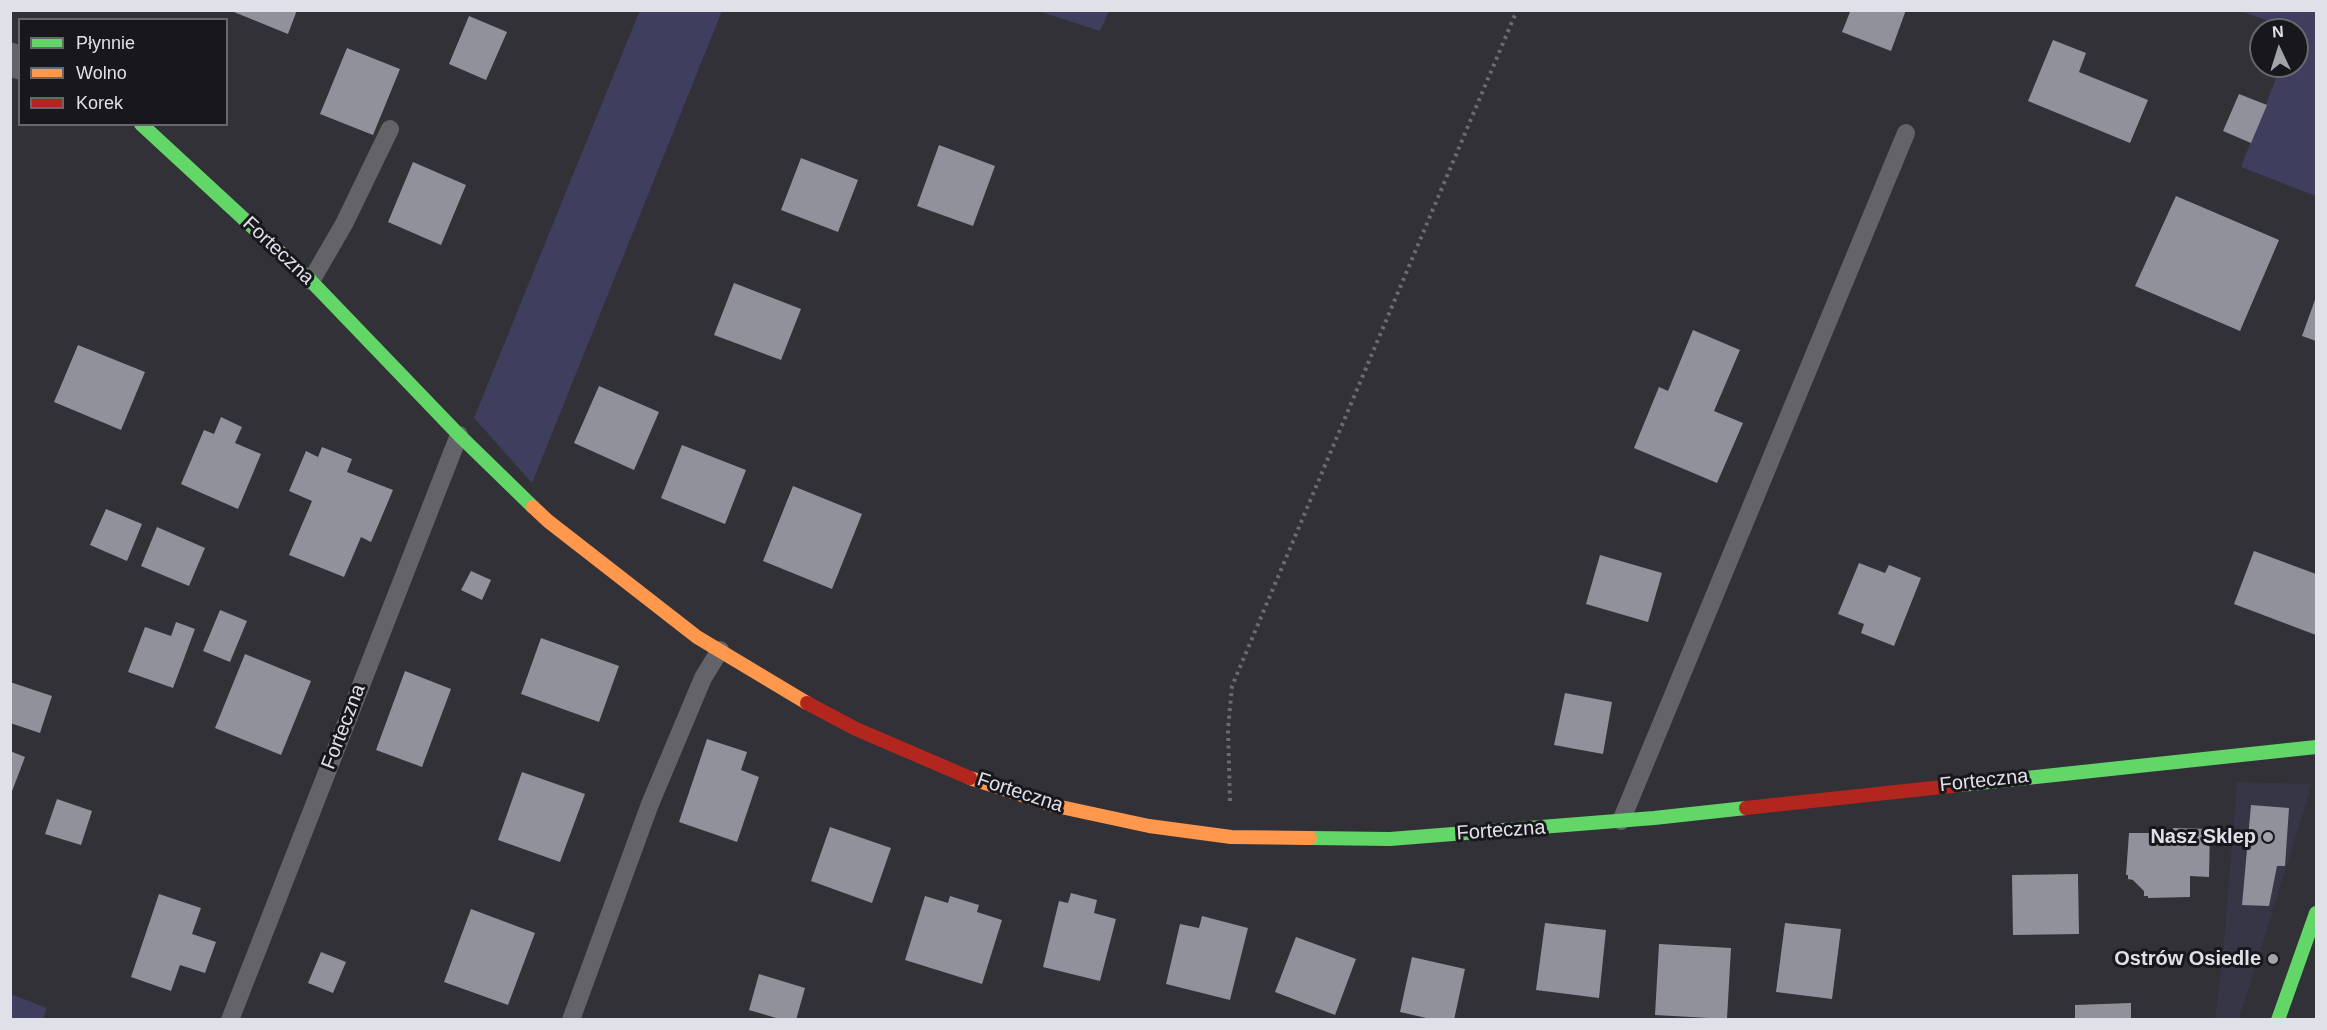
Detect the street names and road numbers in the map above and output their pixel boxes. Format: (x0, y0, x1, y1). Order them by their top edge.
street label: Forteczna (237, 212, 319, 290)
street label: Forteczna (317, 681, 371, 773)
street label: Forteczna (1939, 764, 2029, 798)
street label: Forteczna (974, 768, 1066, 818)
street label: Forteczna (1456, 816, 1546, 846)

